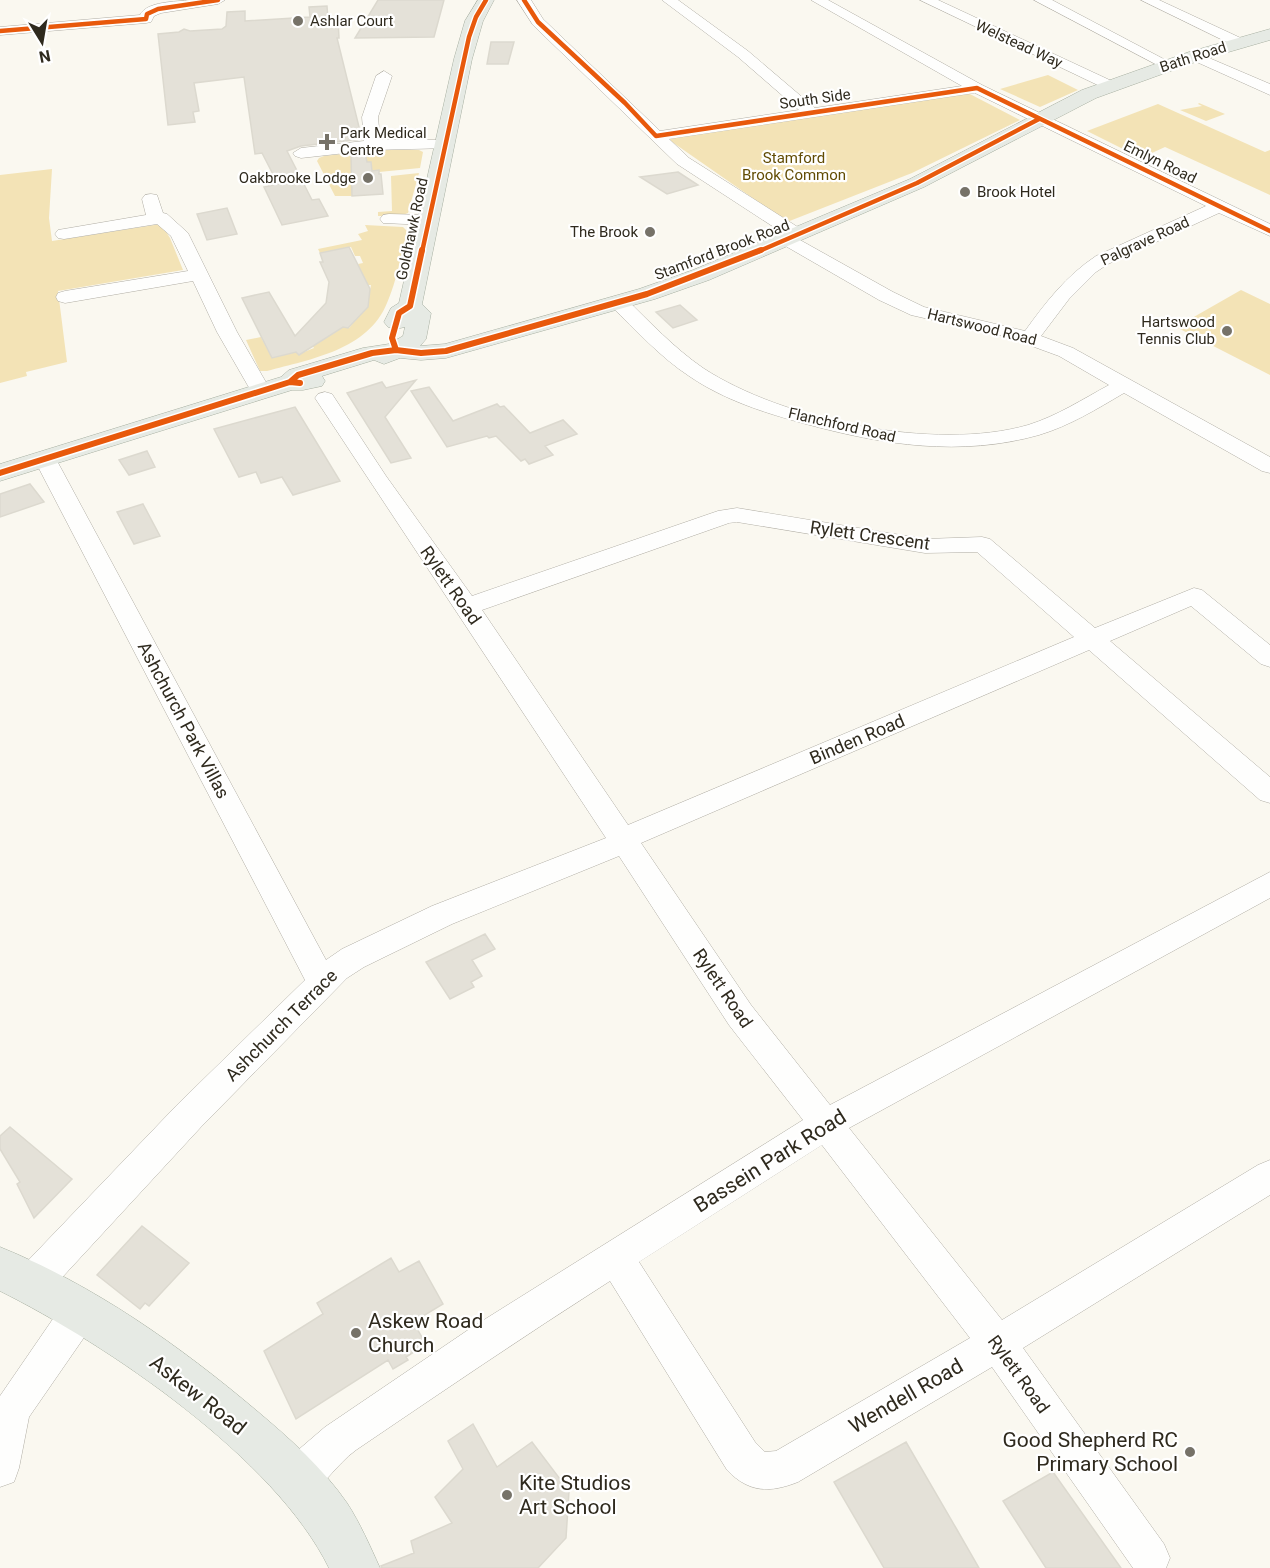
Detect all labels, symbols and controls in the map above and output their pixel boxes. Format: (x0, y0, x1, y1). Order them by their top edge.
north arrow (12, 12, 72, 72)
place label: Ashlar Court (310, 12, 393, 30)
marker: Ashlar Court (291, 14, 305, 28)
street label: Welstead Way (973, 16, 1065, 72)
street label: Bath Road (1157, 38, 1229, 76)
text: N (37, 46, 52, 67)
street label: South Side (778, 85, 852, 113)
place label: Park Medical Centre (340, 124, 427, 159)
marker: Park Medical Centre (318, 133, 336, 151)
street label: Emlyn Road (1121, 137, 1199, 187)
park label: Stamford Brook Common (742, 149, 846, 184)
place label: Oakbrooke Lodge (239, 169, 356, 187)
marker: Oakbrooke Lodge (361, 171, 375, 185)
street label: Goldhawk Road (392, 176, 432, 282)
place label: Brook Hotel (977, 183, 1055, 201)
marker: Brook Hotel (958, 185, 972, 199)
street label: Palgrave Road (1098, 213, 1192, 269)
street label: Stamford Brook Road (652, 216, 792, 284)
place label: The Brook (570, 223, 638, 241)
marker: The Brook (643, 225, 657, 239)
street label: Hartswood Road (926, 305, 1038, 349)
place label: Hartswood Tennis Club (1137, 313, 1215, 348)
marker: Hartswood Tennis Club (1220, 324, 1234, 338)
street label: Flanchford Road (786, 404, 898, 446)
street label: Rylett Crescent (809, 516, 932, 554)
street label: Rylett Road (416, 542, 486, 628)
street label: Ashchurch Park Villas (134, 638, 234, 802)
street label: Binden Road (806, 710, 908, 768)
street label: Rylett Road (689, 944, 757, 1032)
street label: Ashchurch Terrace (221, 965, 341, 1085)
street label: Bassein Park Road (689, 1104, 851, 1218)
place label: Askew Road Church (368, 1309, 483, 1357)
marker: Askew Road Church (349, 1326, 363, 1340)
street label: Rylett Road (984, 1331, 1054, 1417)
street label: Askew Road (145, 1350, 251, 1440)
street label: Wendell Road (845, 1354, 967, 1438)
place label: Good Shepherd RC Primary School (1002, 1428, 1178, 1476)
marker: Good Shepherd RC Primary School (1183, 1445, 1197, 1459)
place label: Kite Studios Art School (519, 1471, 631, 1519)
marker: Kite Studios Art School (500, 1488, 514, 1502)

